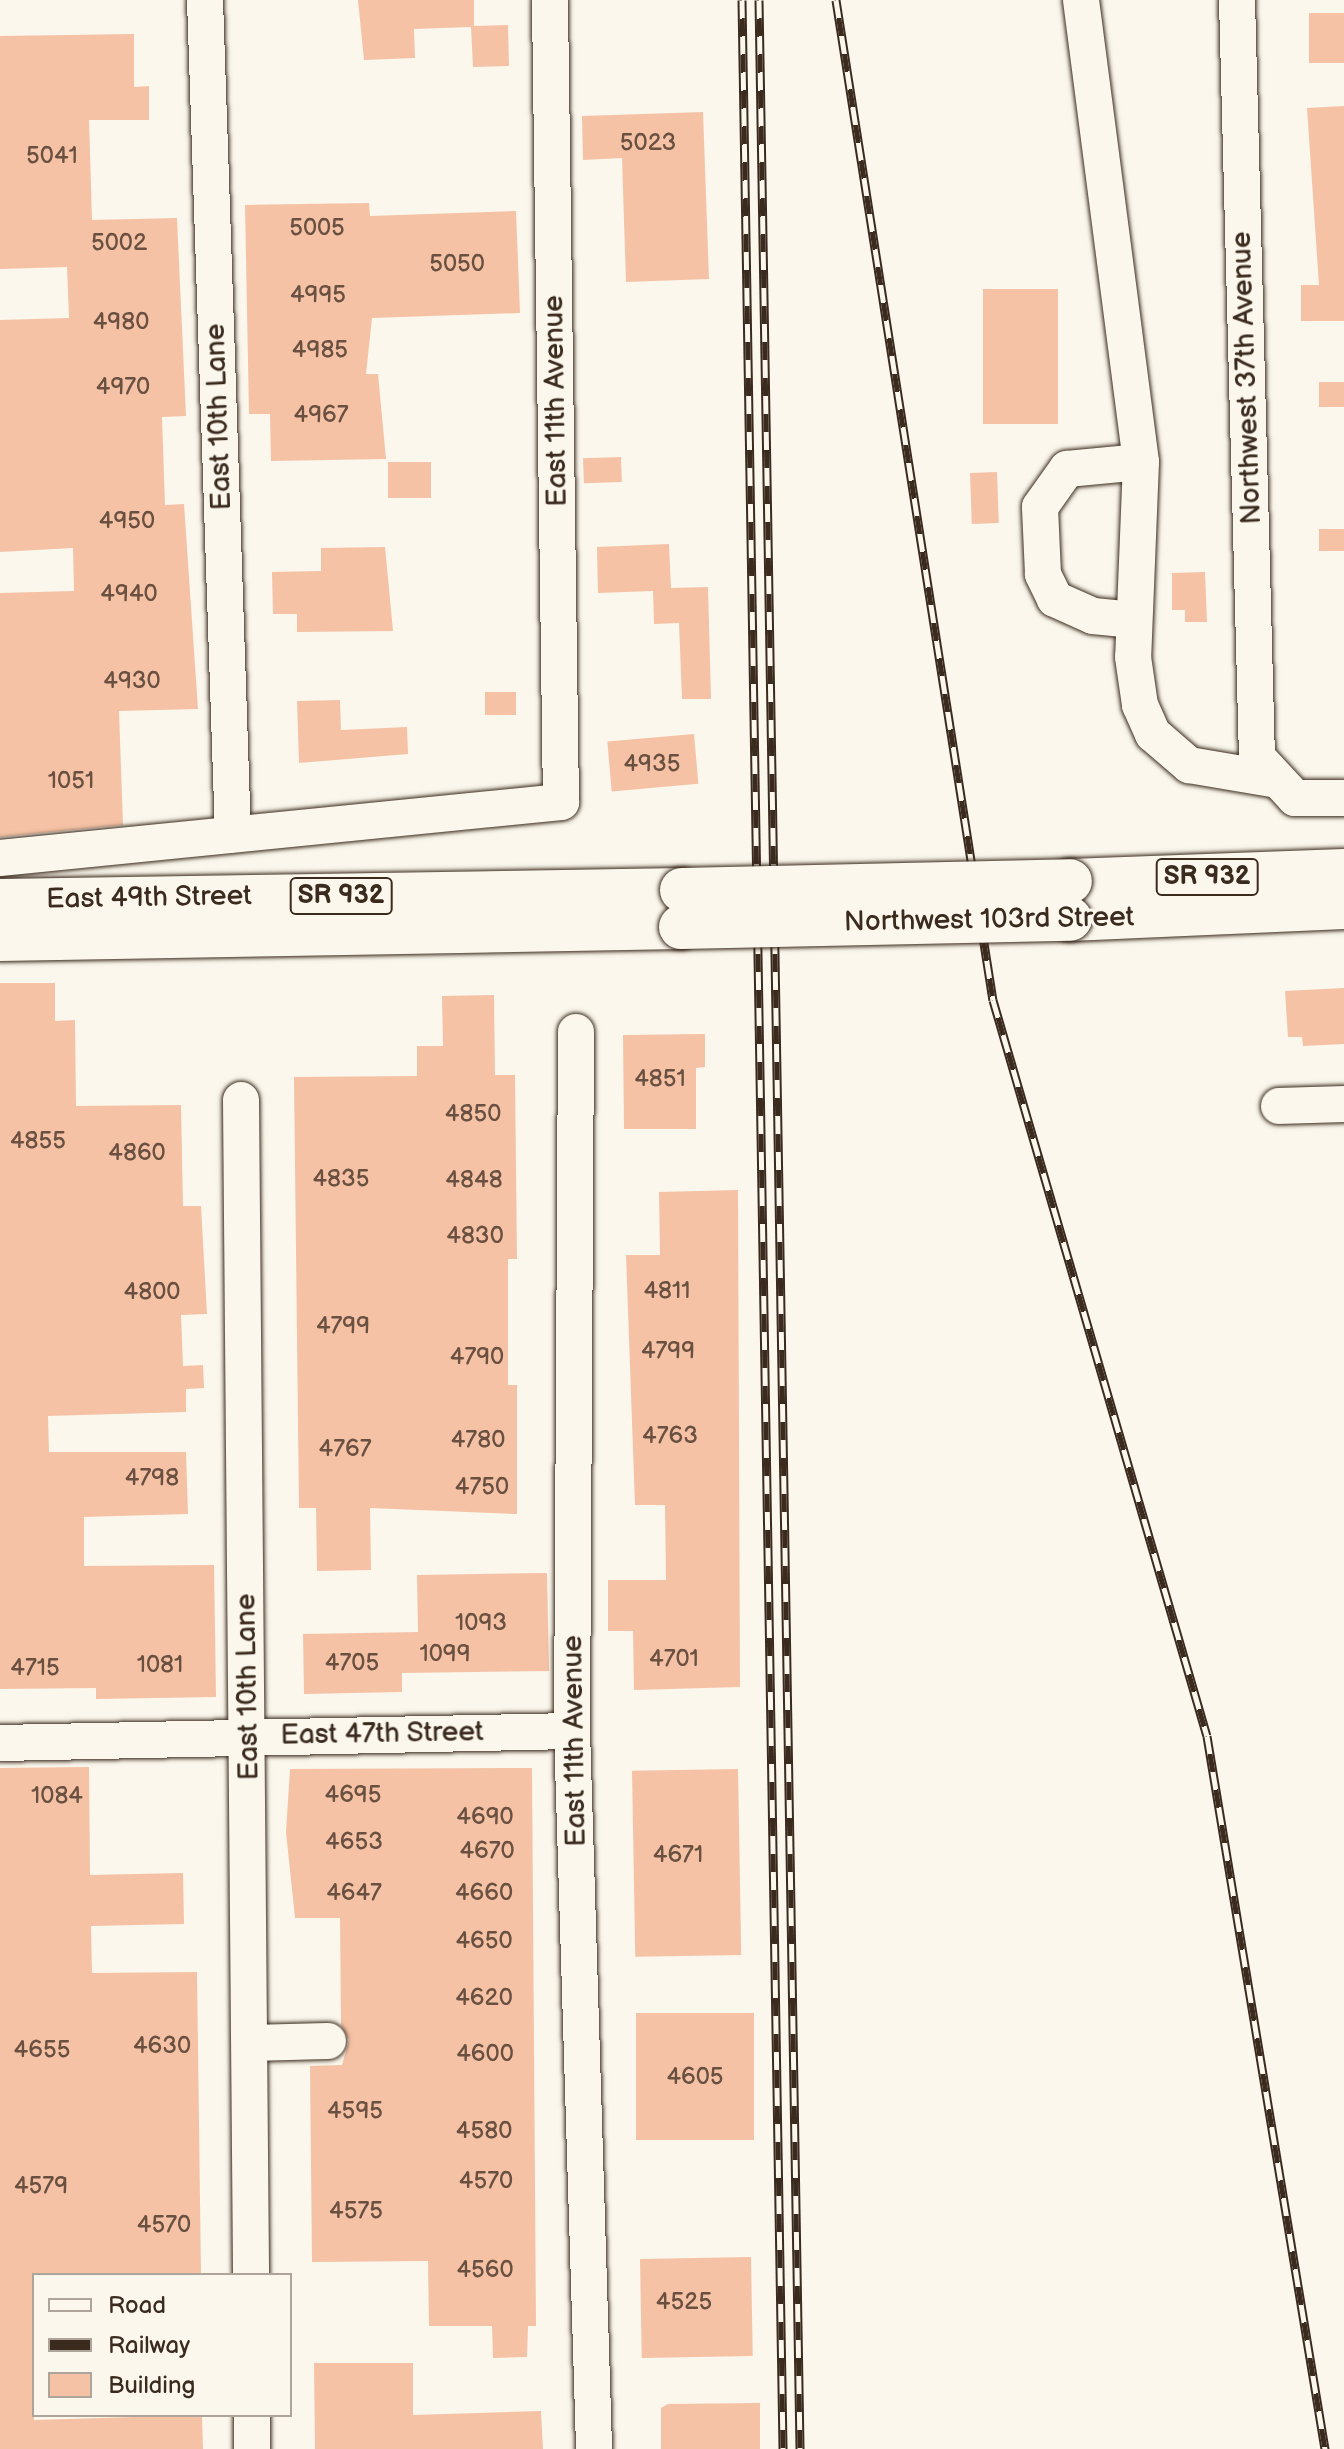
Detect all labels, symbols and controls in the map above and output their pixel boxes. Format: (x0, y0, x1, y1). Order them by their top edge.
house number: 5023 (620, 129, 676, 157)
house number: 5041 (26, 142, 78, 170)
house number: 5005 (289, 214, 345, 242)
house number: 5002 (91, 229, 147, 257)
street label: Northwest 37th Avenue (1225, 231, 1269, 525)
house number: 5050 (429, 250, 485, 278)
house number: 4995 (290, 281, 346, 309)
street label: East 11th Avenue (537, 295, 575, 507)
house number: 4980 (93, 308, 149, 336)
street label: East 10th Lane (199, 323, 239, 511)
house number: 4985 (292, 336, 348, 364)
house number: 4970 (96, 373, 150, 401)
house number: 4967 (294, 401, 348, 429)
house number: 4950 (99, 507, 155, 535)
house number: 4940 (100, 580, 158, 608)
house number: 4930 (103, 667, 161, 695)
house number: 4935 (623, 750, 681, 778)
house number: 1051 (48, 767, 94, 795)
road number: SR 932 (1155, 855, 1259, 899)
road number: SR 932 (289, 874, 393, 918)
street label: East 49th Street (46, 879, 252, 917)
street label: Northwest 103rd Street (843, 901, 1135, 939)
house number: 4851 (634, 1065, 686, 1093)
house number: 4850 (445, 1100, 501, 1128)
house number: 4855 (10, 1127, 66, 1155)
house number: 4860 (108, 1139, 166, 1167)
house number: 4835 (312, 1165, 370, 1193)
house number: 4848 (445, 1166, 503, 1194)
house number: 4830 (446, 1222, 504, 1250)
house number: 4811 (643, 1277, 691, 1305)
house number: 4800 (124, 1278, 180, 1306)
house number: 4799 (316, 1312, 370, 1340)
house number: 4799 (641, 1337, 695, 1365)
house number: 4790 (450, 1343, 504, 1371)
house number: 4763 (642, 1422, 698, 1450)
house number: 4780 (451, 1426, 505, 1454)
house number: 4767 (319, 1435, 371, 1463)
house number: 4798 (125, 1464, 179, 1492)
house number: 4750 (455, 1473, 509, 1501)
street label: East 10th Lane (230, 1593, 266, 1781)
house number: 1093 (455, 1609, 507, 1637)
street label: East 11th Avenue (556, 1635, 594, 1847)
house number: 1099 (419, 1640, 471, 1668)
house number: 4701 (649, 1645, 699, 1673)
house number: 4705 (325, 1649, 379, 1677)
house number: 1081 (137, 1651, 183, 1679)
house number: 4715 (10, 1654, 60, 1682)
street label: East 47th Street (280, 1715, 484, 1753)
house number: 4695 (325, 1781, 381, 1809)
house number: 1084 (31, 1782, 83, 1810)
house number: 4690 (456, 1803, 514, 1831)
house number: 4653 (325, 1828, 383, 1856)
house number: 4670 (459, 1837, 515, 1865)
house number: 4671 (653, 1841, 703, 1869)
house number: 4647 (326, 1879, 382, 1907)
house number: 4660 (455, 1879, 513, 1907)
house number: 4650 (455, 1927, 513, 1955)
house number: 4620 (455, 1984, 513, 2012)
house number: 4630 (133, 2032, 191, 2060)
house number: 4655 (14, 2036, 70, 2064)
house number: 4600 (456, 2040, 514, 2068)
house number: 4605 (666, 2063, 724, 2091)
house number: 4595 (327, 2097, 383, 2125)
house number: 4580 (456, 2117, 512, 2145)
house number: 4570 (459, 2167, 513, 2195)
house number: 4579 (14, 2172, 68, 2200)
house number: 4575 (329, 2197, 383, 2225)
house number: 4570 (137, 2211, 191, 2239)
house number: 4560 (456, 2256, 514, 2284)
legend (32, 2273, 292, 2417)
house number: 4525 (656, 2288, 712, 2316)
text: Road (108, 2291, 166, 2320)
text: Railway (108, 2331, 190, 2360)
text: Building (108, 2371, 195, 2400)

